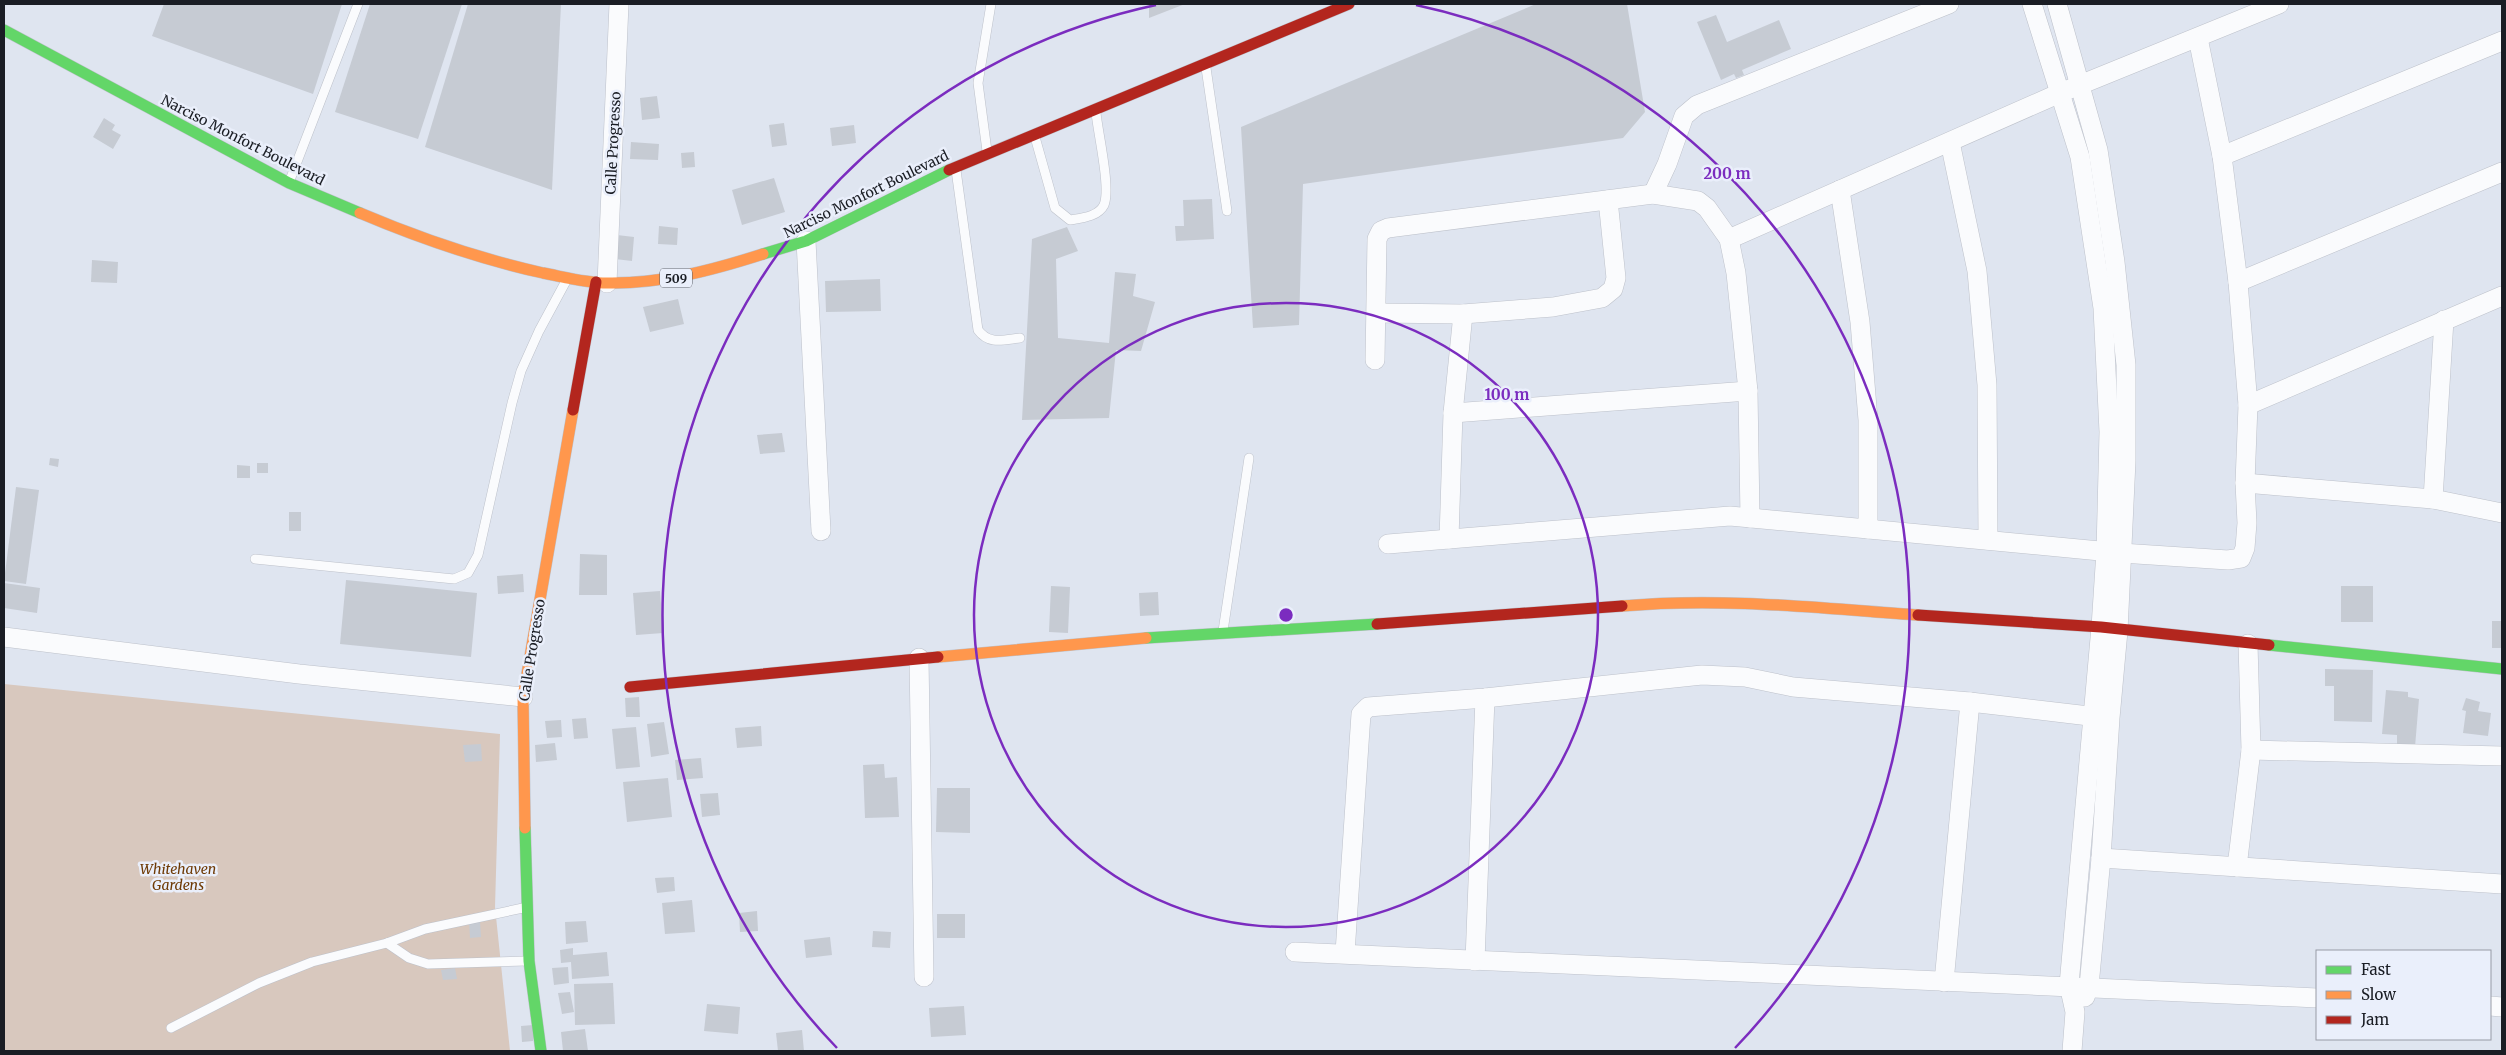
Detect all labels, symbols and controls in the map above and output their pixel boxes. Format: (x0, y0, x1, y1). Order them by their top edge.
street label: Narciso Monfort Boulevard (158, 91, 328, 189)
street label: Calle Progresso (601, 91, 625, 195)
street label: Narciso Monfort Boulevard (780, 146, 952, 242)
text: 200 m (1703, 164, 1751, 183)
road number: 509 (660, 268, 692, 288)
text: 100 m (1485, 385, 1529, 404)
street label: Calle Progresso (515, 598, 549, 702)
centre of rings (1277, 606, 1295, 624)
park label: Whitehaven Gardens (140, 860, 216, 894)
legend (2316, 950, 2491, 1040)
text: Fast (2361, 960, 2391, 979)
text: Slow (2361, 985, 2396, 1004)
text: Jam (2360, 1010, 2389, 1029)

